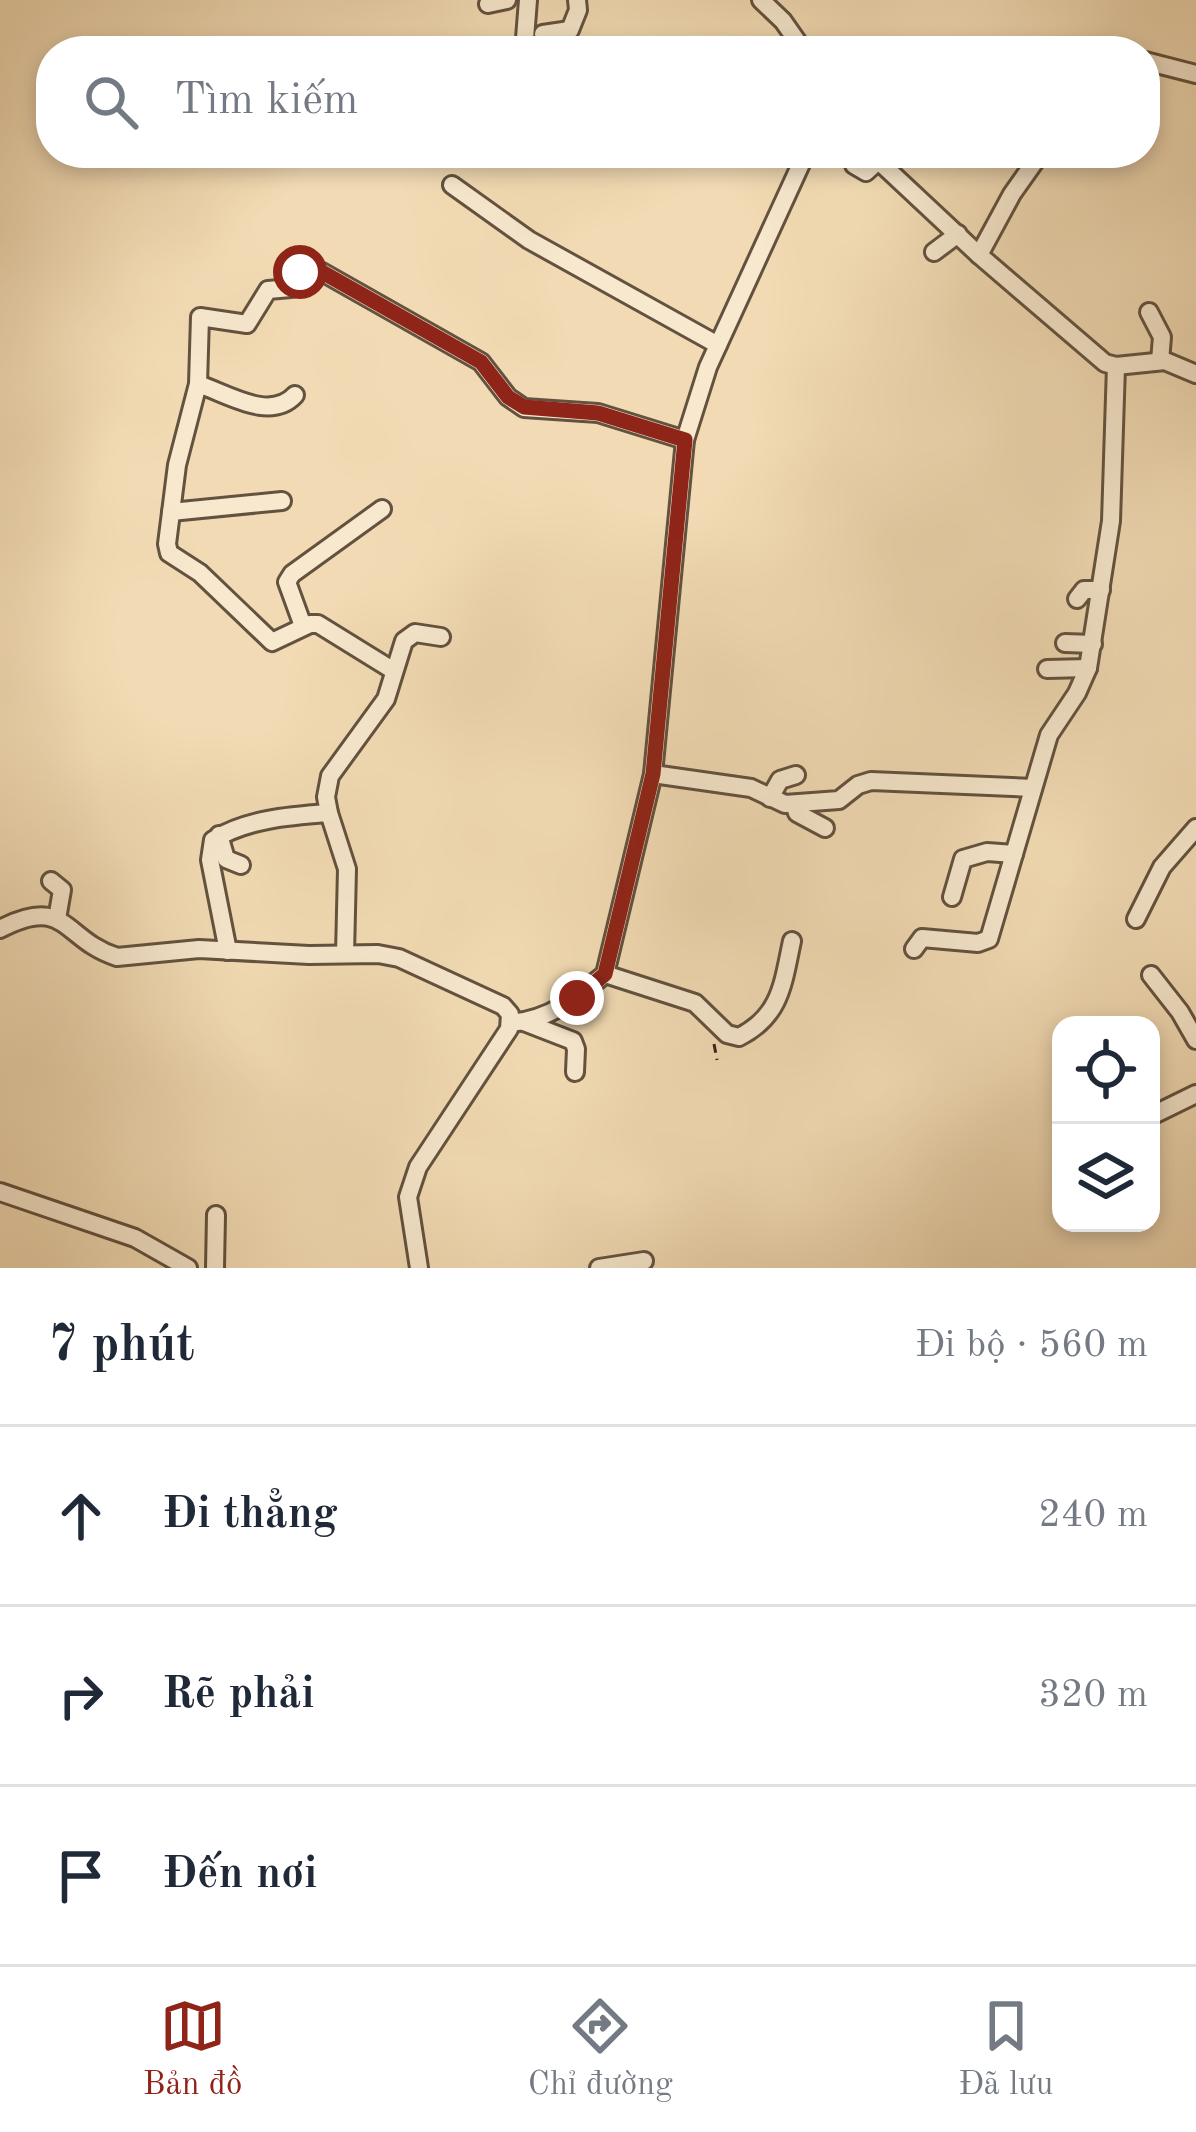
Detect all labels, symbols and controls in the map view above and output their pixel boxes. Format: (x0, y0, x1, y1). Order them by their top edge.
search box (36, 36, 1160, 168)
icon: search (78, 69, 144, 135)
text: Tìm kiếm (174, 79, 359, 124)
route start (273, 245, 327, 299)
route end (550, 971, 604, 1025)
map controls (1052, 1016, 1160, 1232)
button: locate (1052, 1016, 1160, 1124)
button: layers (1052, 1124, 1160, 1232)
text: 7 phút (48, 1321, 195, 1372)
text: Đi bộ · 560 m (915, 1326, 1148, 1365)
icon: ahead (48, 1483, 114, 1549)
text: Đi thẳng (162, 1493, 338, 1538)
text: 240 m (1038, 1496, 1148, 1535)
icon: right (48, 1663, 114, 1729)
text: Rẽ phải (162, 1673, 315, 1718)
text: 320 m (1038, 1676, 1148, 1715)
icon: arrive (48, 1843, 114, 1909)
text: Đến nơi (162, 1853, 317, 1898)
tab: Bản đồ (143, 1993, 242, 2106)
tab: Chỉ đường (528, 1993, 673, 2106)
tab: Đã lưu (958, 1993, 1053, 2106)

